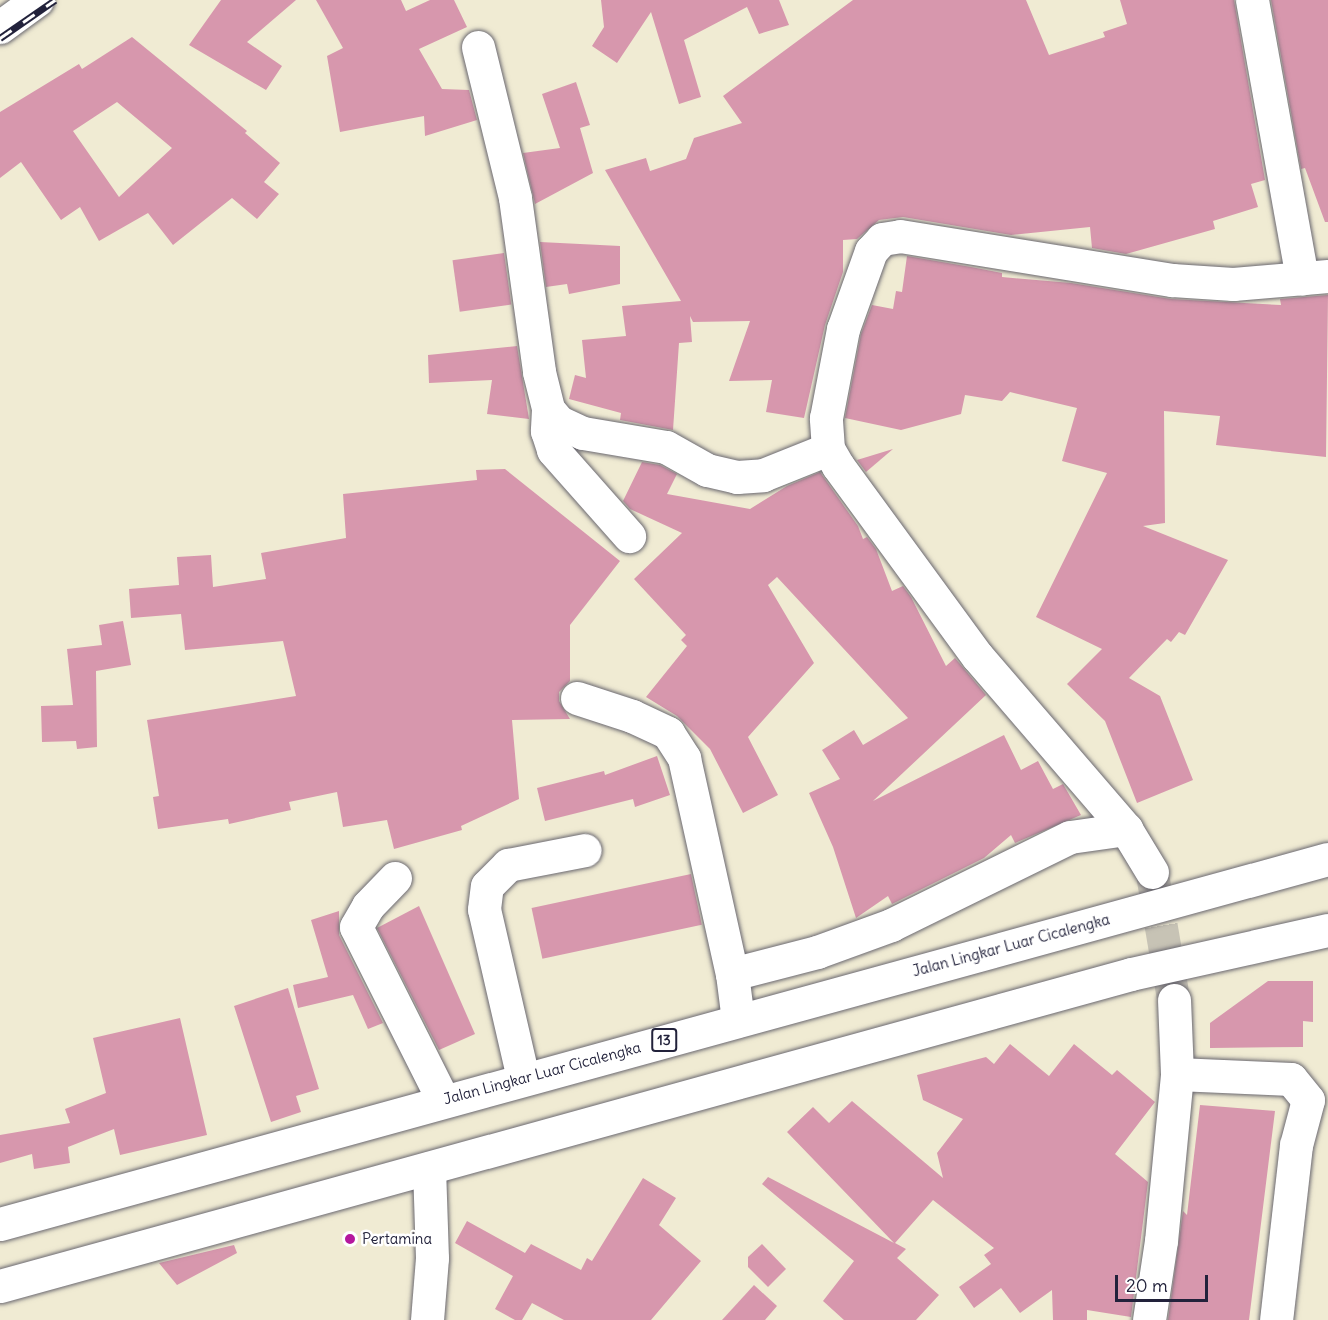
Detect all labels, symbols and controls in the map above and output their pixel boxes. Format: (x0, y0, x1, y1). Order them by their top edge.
street label: Jalan Lingkar Luar Cicalengka (910, 910, 1112, 980)
road number: 13 (650, 1029, 678, 1051)
street label: Jalan Lingkar Luar Cicalengka (441, 1038, 643, 1108)
place label: Pertamina (362, 1230, 432, 1248)
marker: Pertamina (343, 1232, 357, 1246)
scale bar (1118, 1263, 1211, 1301)
text: 20 m (1126, 1274, 1168, 1297)

